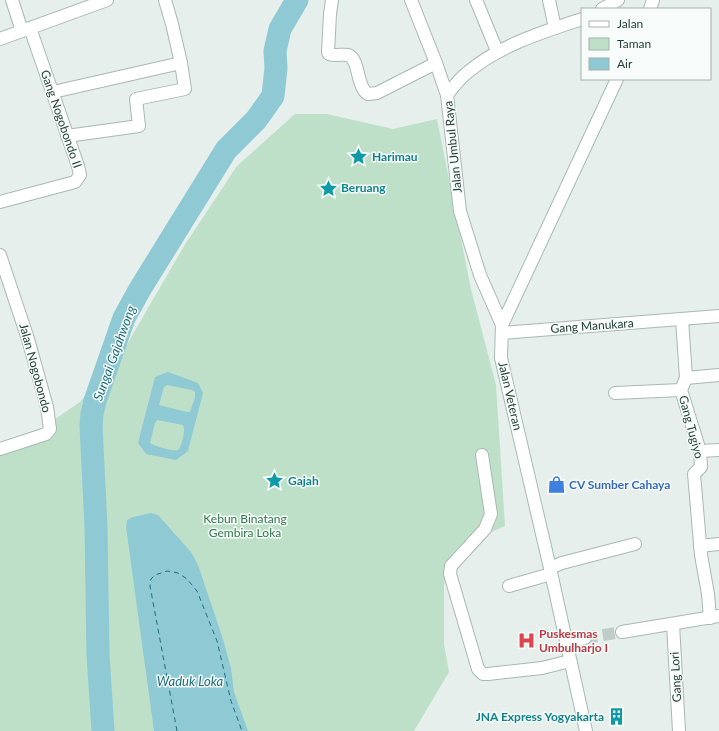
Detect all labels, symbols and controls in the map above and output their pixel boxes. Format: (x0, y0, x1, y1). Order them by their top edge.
legend (581, 8, 711, 80)
text: Jalan (617, 16, 643, 31)
text: Taman (617, 36, 651, 51)
text: Air (617, 56, 633, 71)
street label: Gang Nogobondo II (38, 68, 85, 170)
street label: Jalan Umbul Raya (440, 100, 465, 194)
place icon: Harimau (349, 147, 369, 167)
place label: Harimau (372, 149, 418, 164)
place icon: Beruang (318, 178, 338, 198)
place label: Beruang (341, 180, 386, 195)
water label: Sungai Gajahwong (89, 303, 139, 403)
street label: Gang Manukara (550, 315, 634, 336)
street label: Jalan Nogobondo (16, 322, 55, 414)
street label: Jalan Veteran (495, 360, 526, 432)
street label: Gang Tugiyo (676, 394, 707, 460)
place icon: Gajah (265, 471, 285, 491)
place label: Gajah (288, 473, 319, 488)
shop icon: CV Sumber Cahaya (546, 475, 566, 495)
place label: CV Sumber Cahaya (569, 477, 670, 492)
park label: Kebun Binatang Gembira Loka (203, 511, 287, 540)
place label: Puskesmas Umbulharjo I (539, 626, 608, 655)
hospital icon: Puskesmas Umbulharjo I (516, 631, 536, 651)
street label: Gang Lori (667, 651, 684, 703)
water label: Waduk Loka (157, 673, 224, 689)
building icon: JNA Express Yogyakarta (607, 707, 627, 727)
place label: JNA Express Yogyakarta (476, 709, 604, 724)

